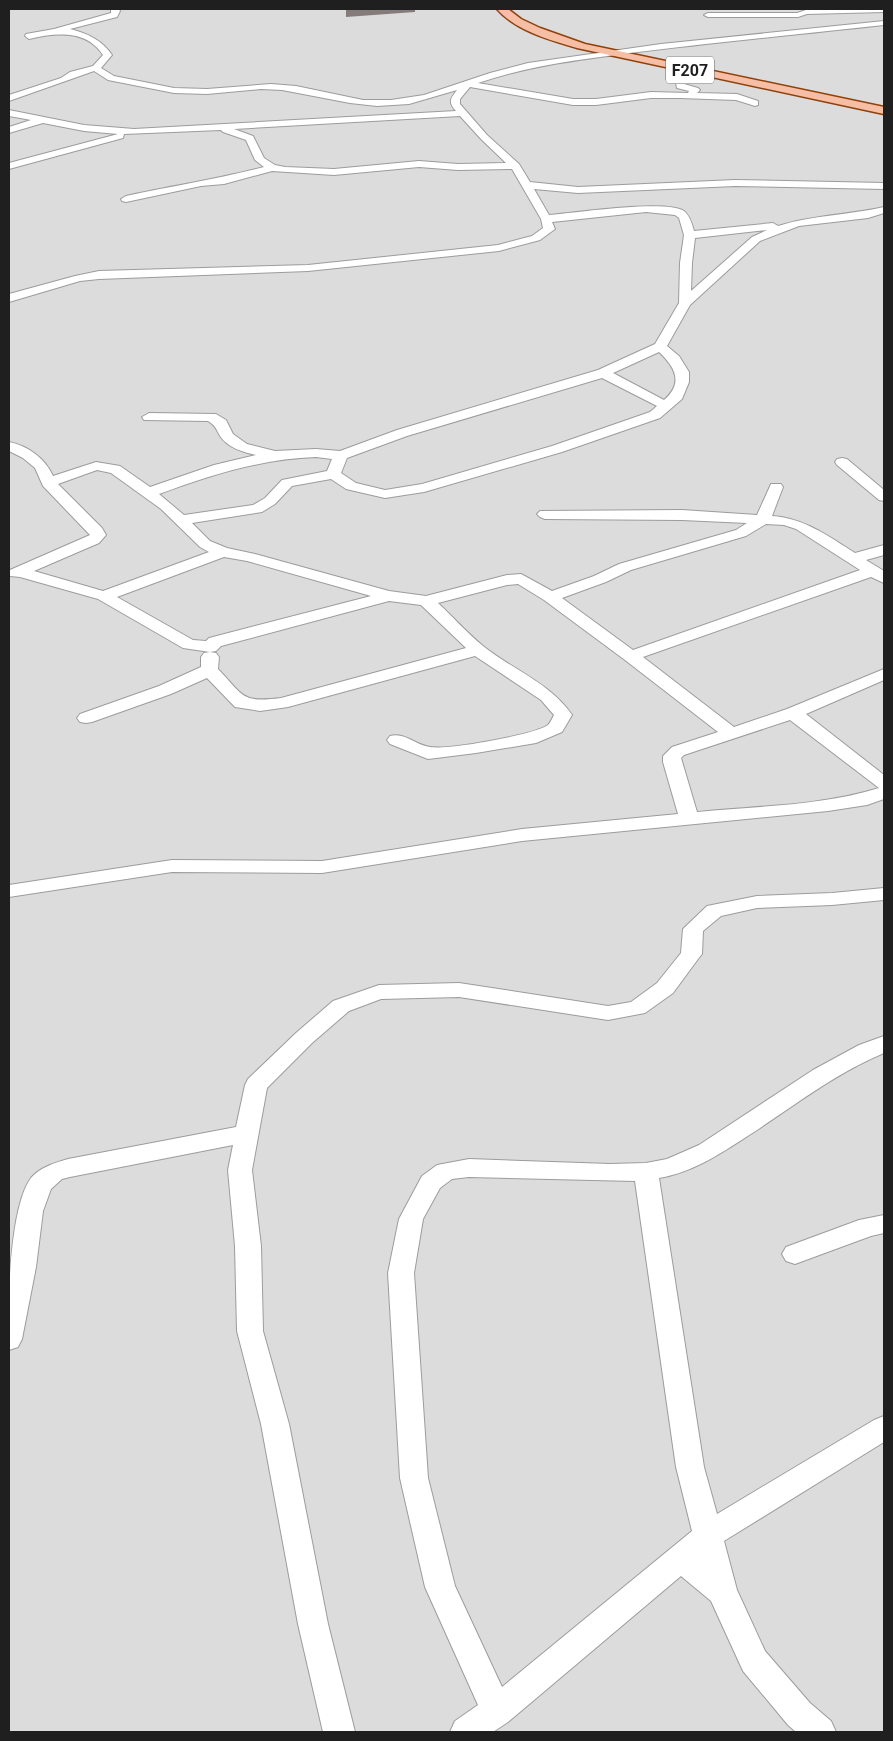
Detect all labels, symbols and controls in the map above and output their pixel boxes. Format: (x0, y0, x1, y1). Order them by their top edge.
road number: F207 (666, 56, 714, 84)

